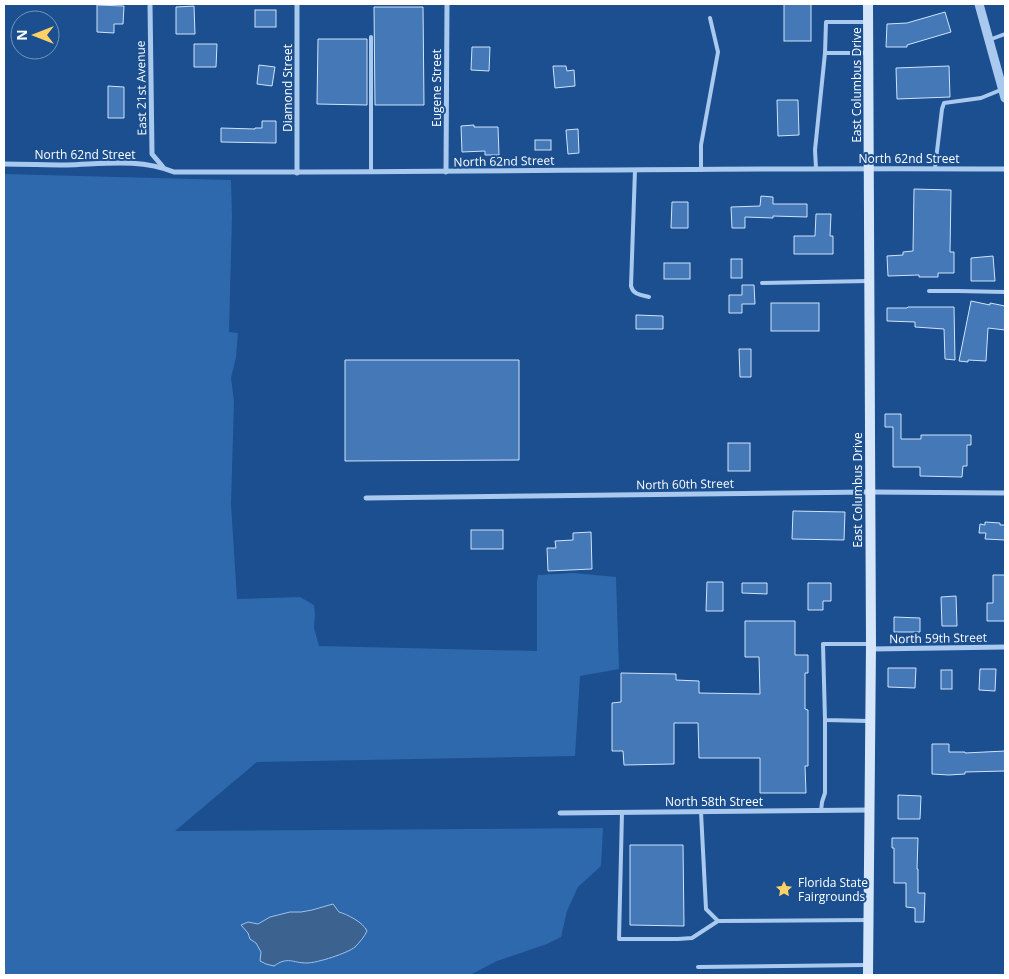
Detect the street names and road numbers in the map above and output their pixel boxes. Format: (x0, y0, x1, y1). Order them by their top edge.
street label: East Columbus Drive (848, 27, 865, 143)
street label: East 21st Avenue (132, 40, 150, 136)
street label: Diamond Street (279, 44, 296, 132)
street label: Eugene Street (428, 49, 445, 127)
street label: North 62nd Street (35, 146, 135, 163)
street label: North 62nd Street (859, 150, 959, 167)
street label: North 62nd Street (453, 152, 555, 170)
street label: East Columbus Drive (849, 432, 866, 548)
street label: North 60th Street (636, 475, 734, 493)
street label: North 59th Street (889, 629, 987, 647)
street label: North 58th Street (665, 793, 763, 810)

